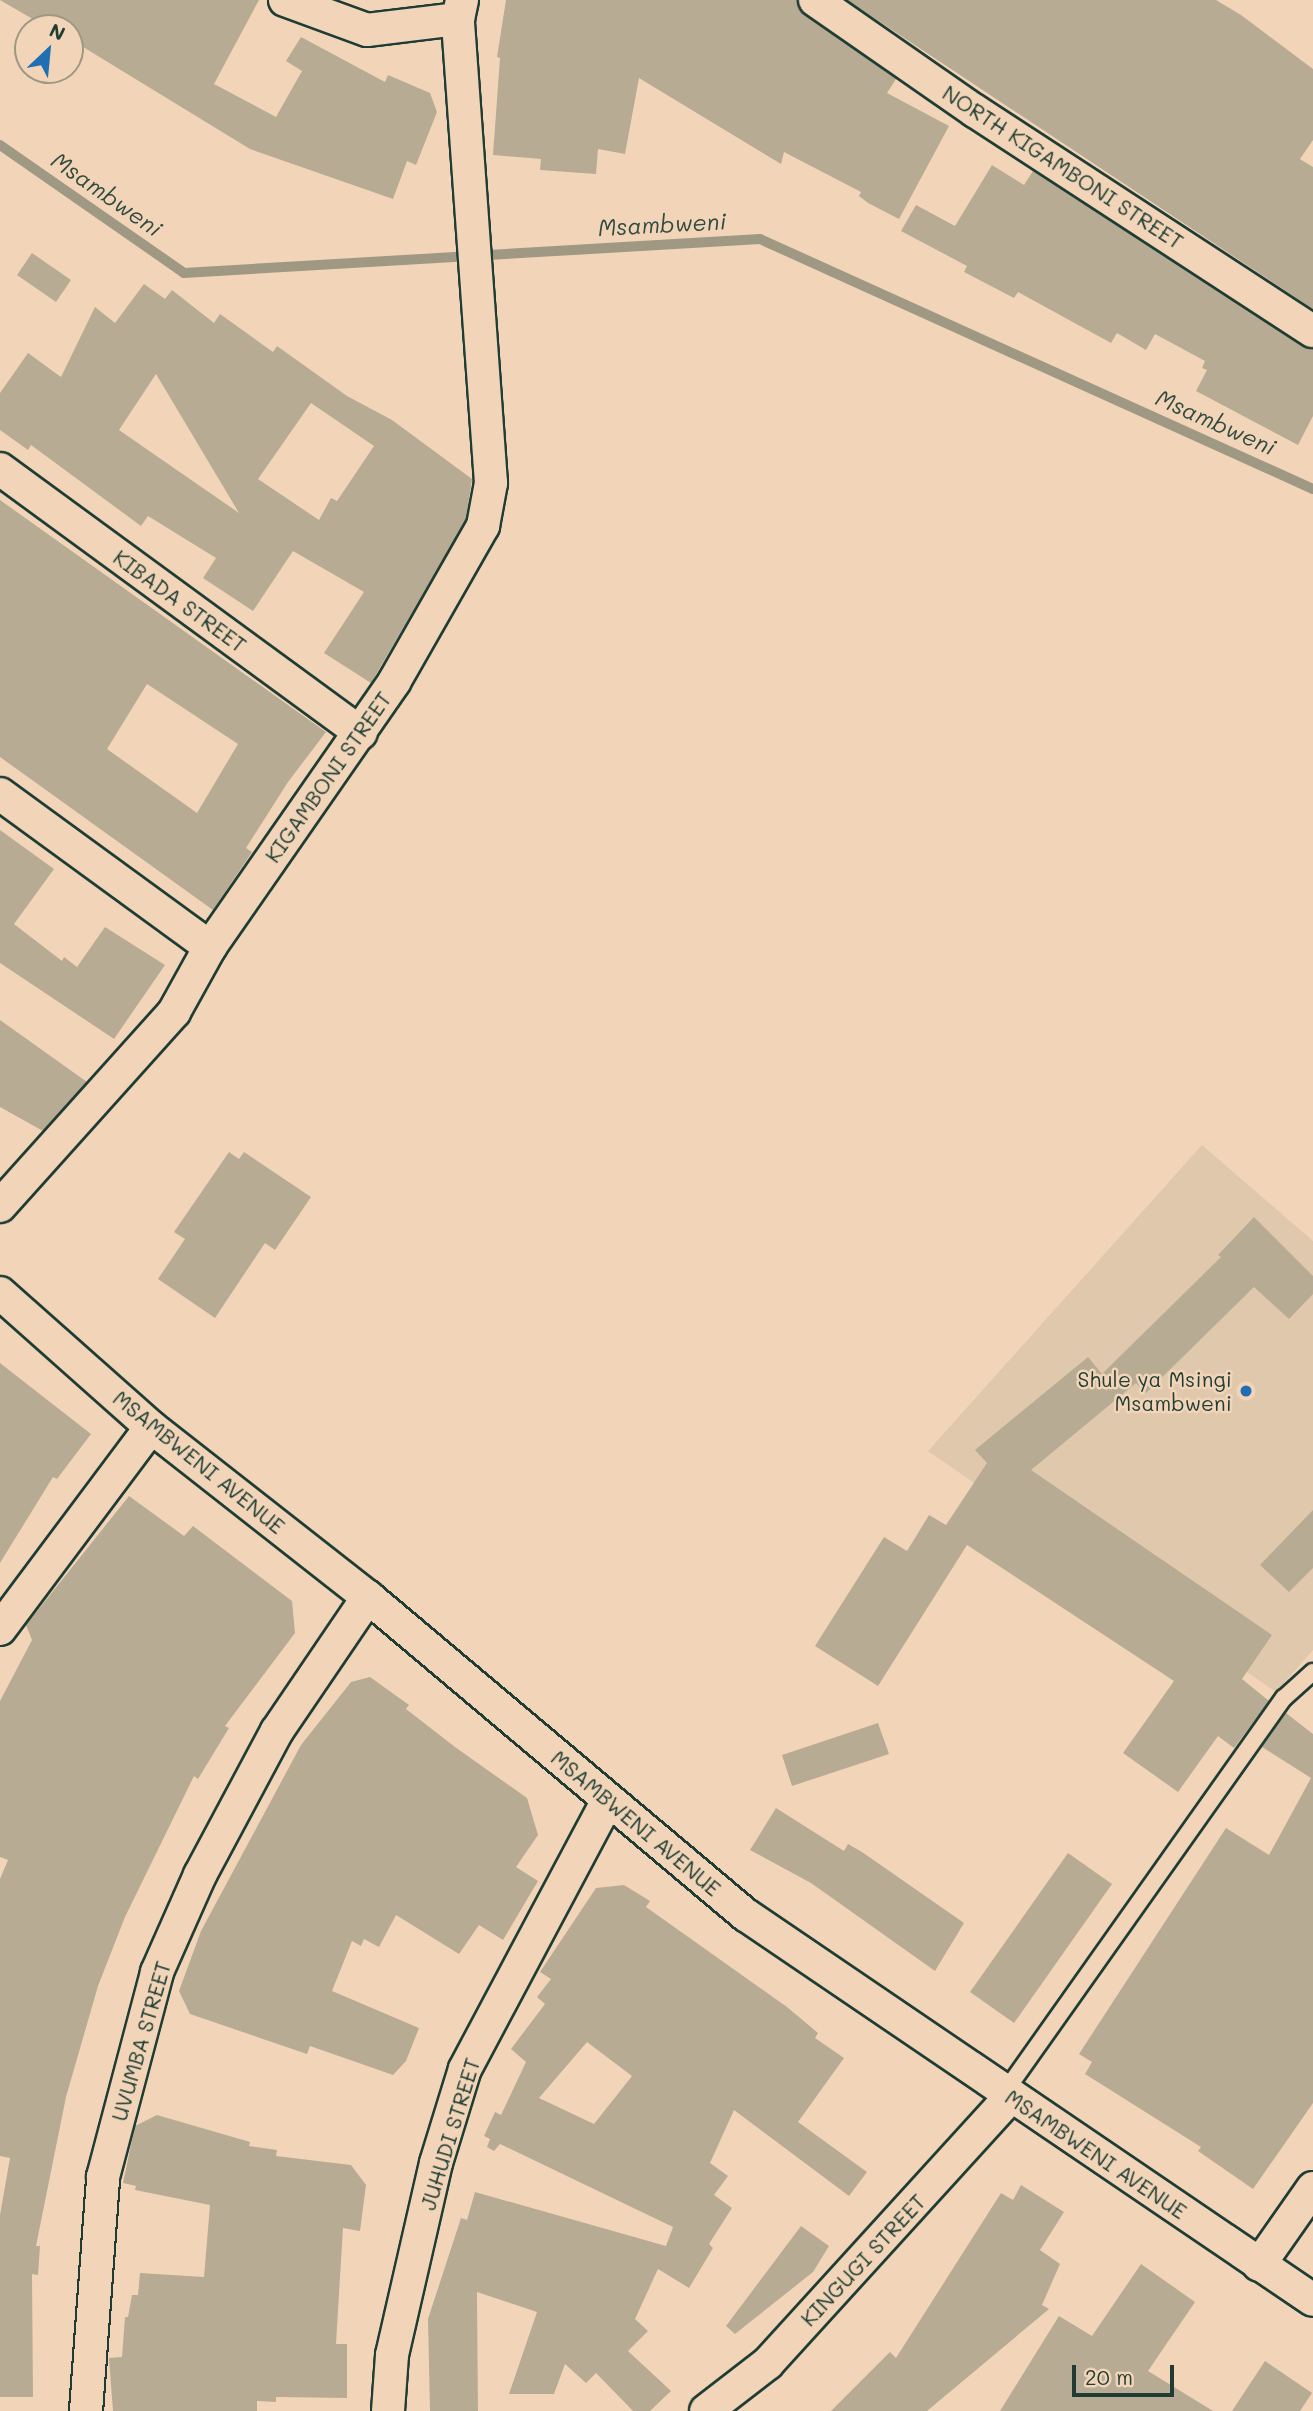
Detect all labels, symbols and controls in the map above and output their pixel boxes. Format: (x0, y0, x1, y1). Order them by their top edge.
north arrow (14, 14, 84, 84)
text: N (46, 17, 70, 46)
street label: NORTH KIGAMBONI STREET (938, 80, 1188, 254)
water label: Msambweni (46, 146, 168, 242)
water label: Msambweni (597, 207, 727, 241)
water label: Msambweni (1152, 383, 1280, 461)
street label: KIBADA STREET (109, 544, 251, 658)
street label: KIGAMBONI STREET (260, 687, 396, 867)
place label: Shule ya Msingi Msambweni (1077, 1366, 1232, 1416)
marker: Shule ya Msingi Msambweni (1238, 1383, 1254, 1399)
street label: MSAMBWENI AVENUE (108, 1385, 290, 1539)
street label: MSAMBWENI AVENUE (546, 1745, 726, 1901)
street label: UVUMBA STREET (106, 1958, 176, 2124)
street label: JUHUDI STREET (415, 2055, 485, 2213)
street label: MSAMBWENI AVENUE (1001, 2084, 1191, 2224)
street label: KINGUGI STREET (795, 2189, 931, 2331)
scale bar (1075, 2352, 1176, 2396)
text: 20 m (1085, 2363, 1133, 2390)

